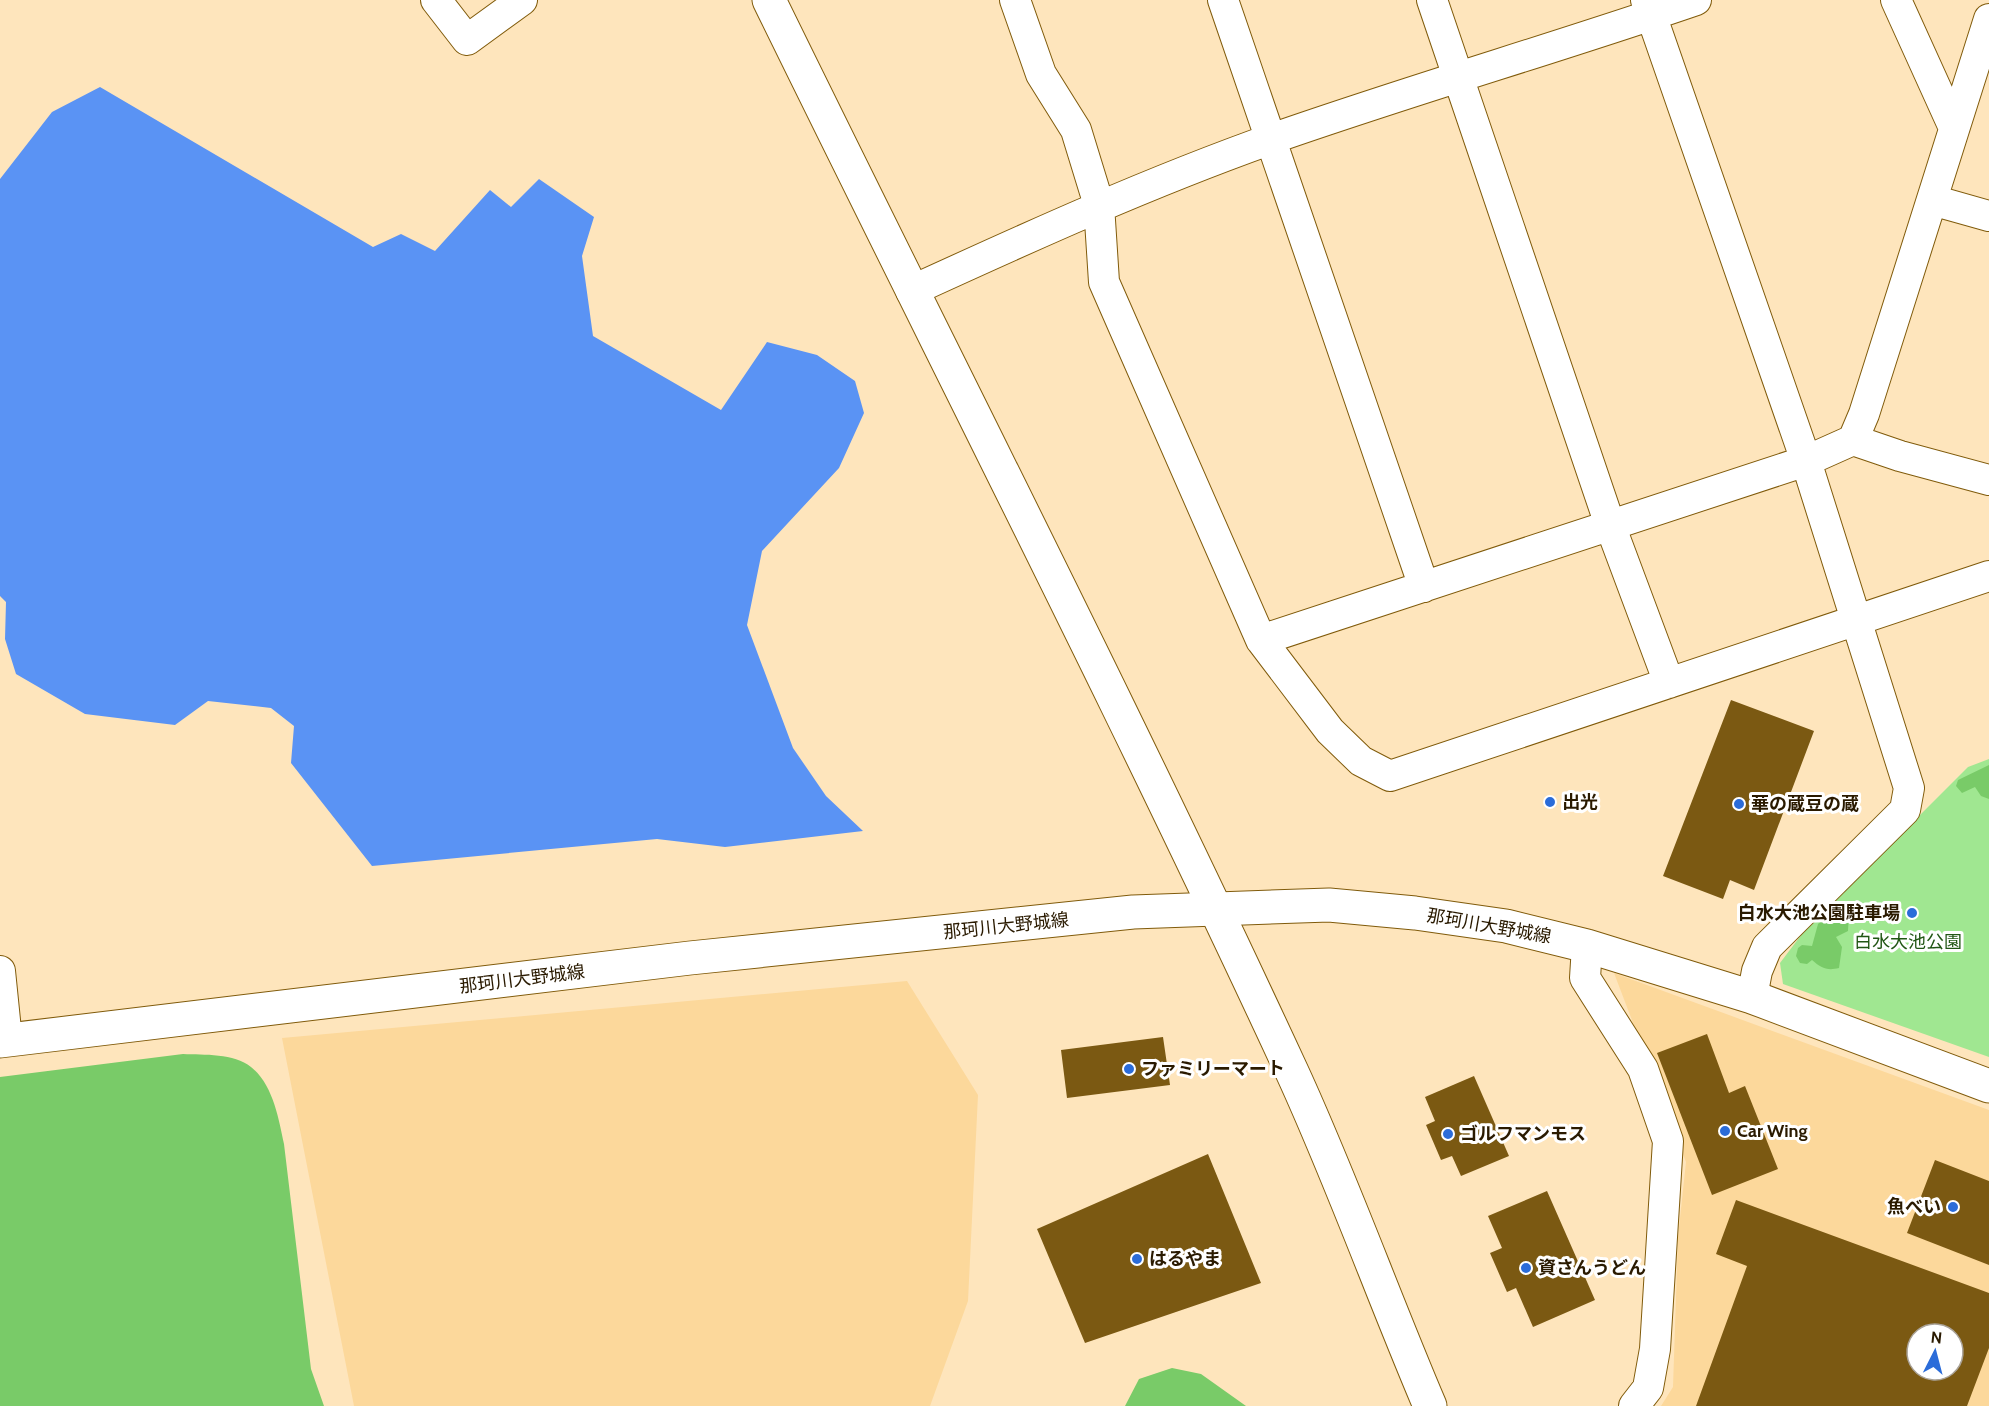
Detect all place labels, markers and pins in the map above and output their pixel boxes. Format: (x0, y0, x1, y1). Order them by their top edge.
place label: 出光 (1562, 791, 1598, 813)
place label: 華の蔵豆の蔵 (1751, 793, 1859, 815)
marker: 出光 (1543, 795, 1557, 809)
marker: 華の蔵豆の蔵 (1732, 797, 1746, 811)
place label: 白水大池公園駐車場 (1738, 902, 1900, 924)
marker: 白水大池公園駐車場 (1905, 906, 1919, 920)
place label: ファミリーマート (1141, 1058, 1285, 1080)
marker: ファミリーマート (1122, 1062, 1136, 1076)
place label: Car Wing (1737, 1120, 1807, 1142)
place label: ゴルフマンモス (1460, 1123, 1586, 1145)
marker: Car Wing (1718, 1124, 1732, 1138)
marker: ゴルフマンモス (1441, 1127, 1455, 1141)
place label: 魚べい (1887, 1196, 1941, 1218)
marker: 魚べい (1946, 1200, 1960, 1214)
place label: はるやま (1149, 1248, 1221, 1270)
marker: はるやま (1130, 1252, 1144, 1266)
place label: 資さんうどん (1538, 1257, 1646, 1279)
marker: 資さんうどん (1519, 1261, 1533, 1275)

